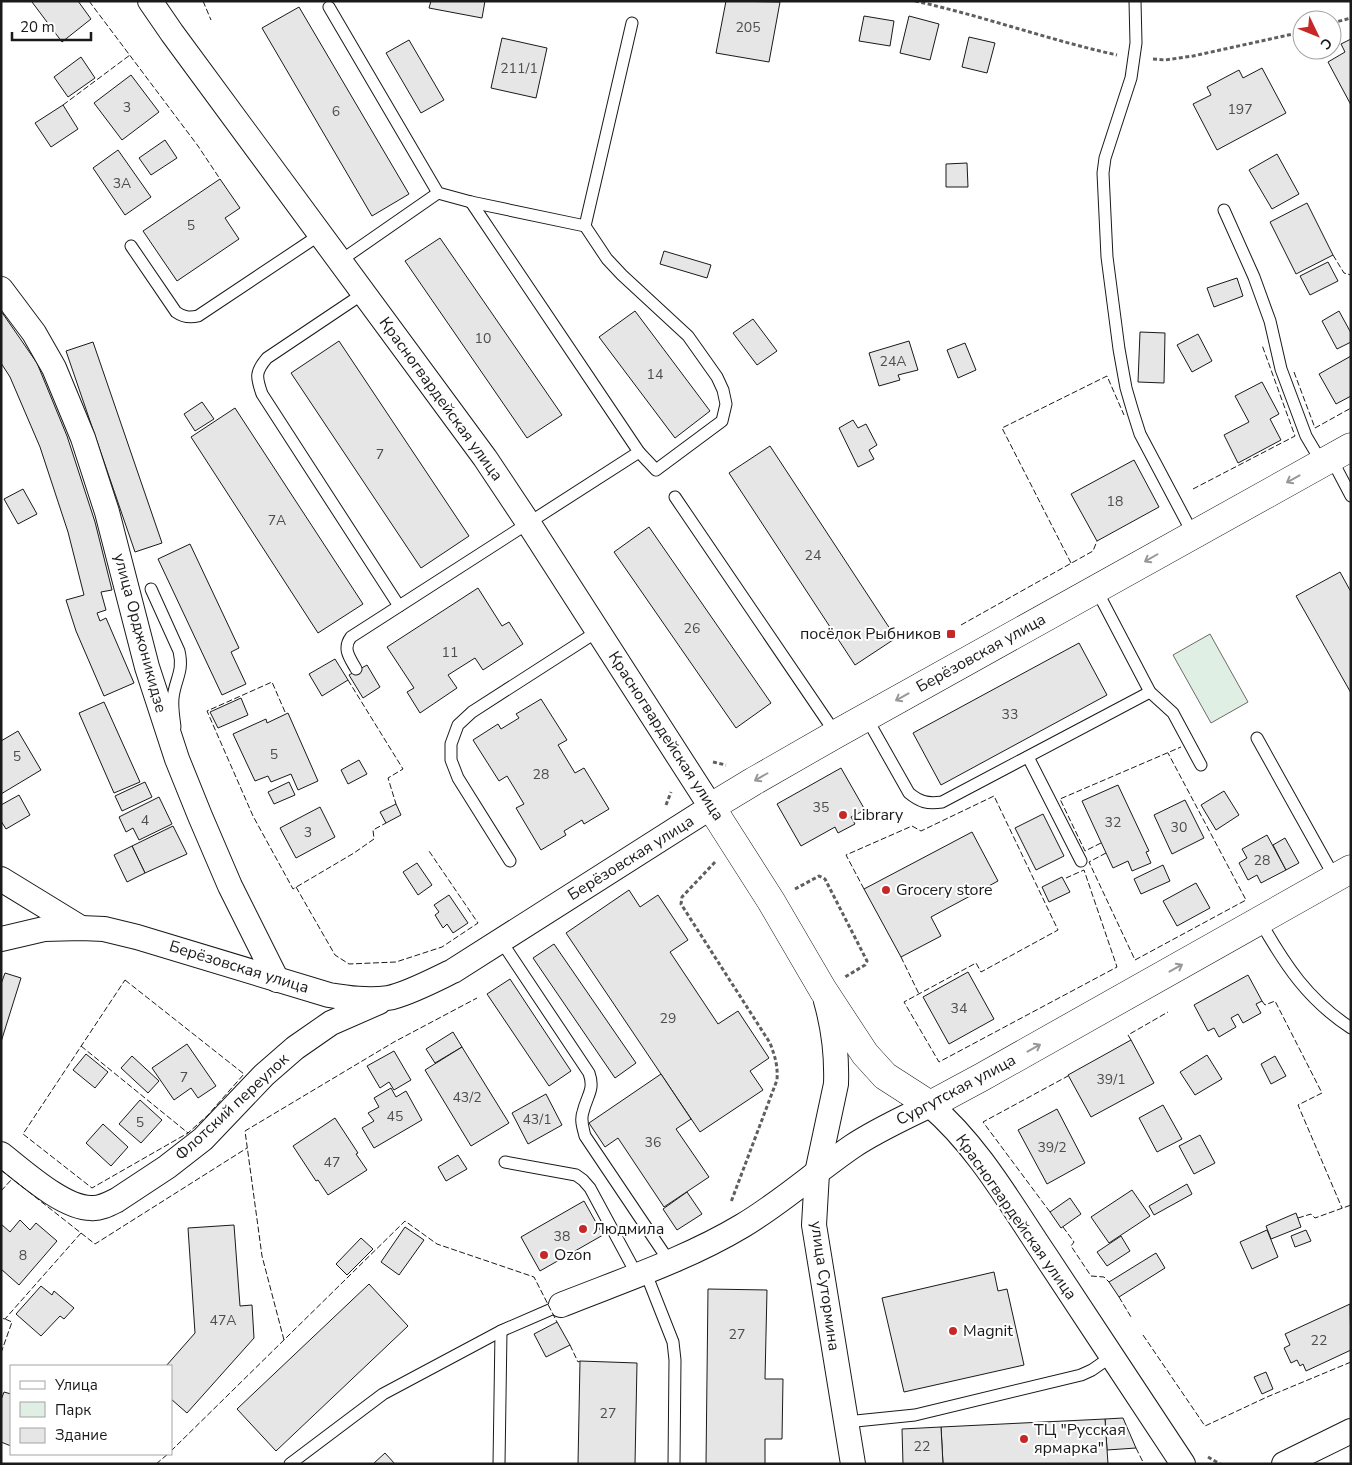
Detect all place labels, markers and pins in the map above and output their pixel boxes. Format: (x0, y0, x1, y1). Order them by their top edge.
place label: посёлок Рыбников (800, 623, 941, 645)
marker: посёлок Рыбников (945, 628, 957, 640)
place label: Library (853, 804, 904, 826)
marker: Library (837, 809, 849, 821)
place label: Grocery store (896, 879, 993, 901)
marker: Grocery store (880, 884, 892, 896)
place label: Людмила (593, 1218, 664, 1240)
marker: Людмила (577, 1223, 589, 1235)
place label: Ozon (554, 1244, 592, 1266)
marker: Ozon (538, 1249, 550, 1261)
place label: Magnit (963, 1320, 1013, 1342)
marker: Magnit (947, 1325, 959, 1337)
place label: ТЦ "Русская ярмарка" (1034, 1419, 1126, 1459)
marker: ТЦ "Русская ярмарка" (1018, 1433, 1030, 1445)

